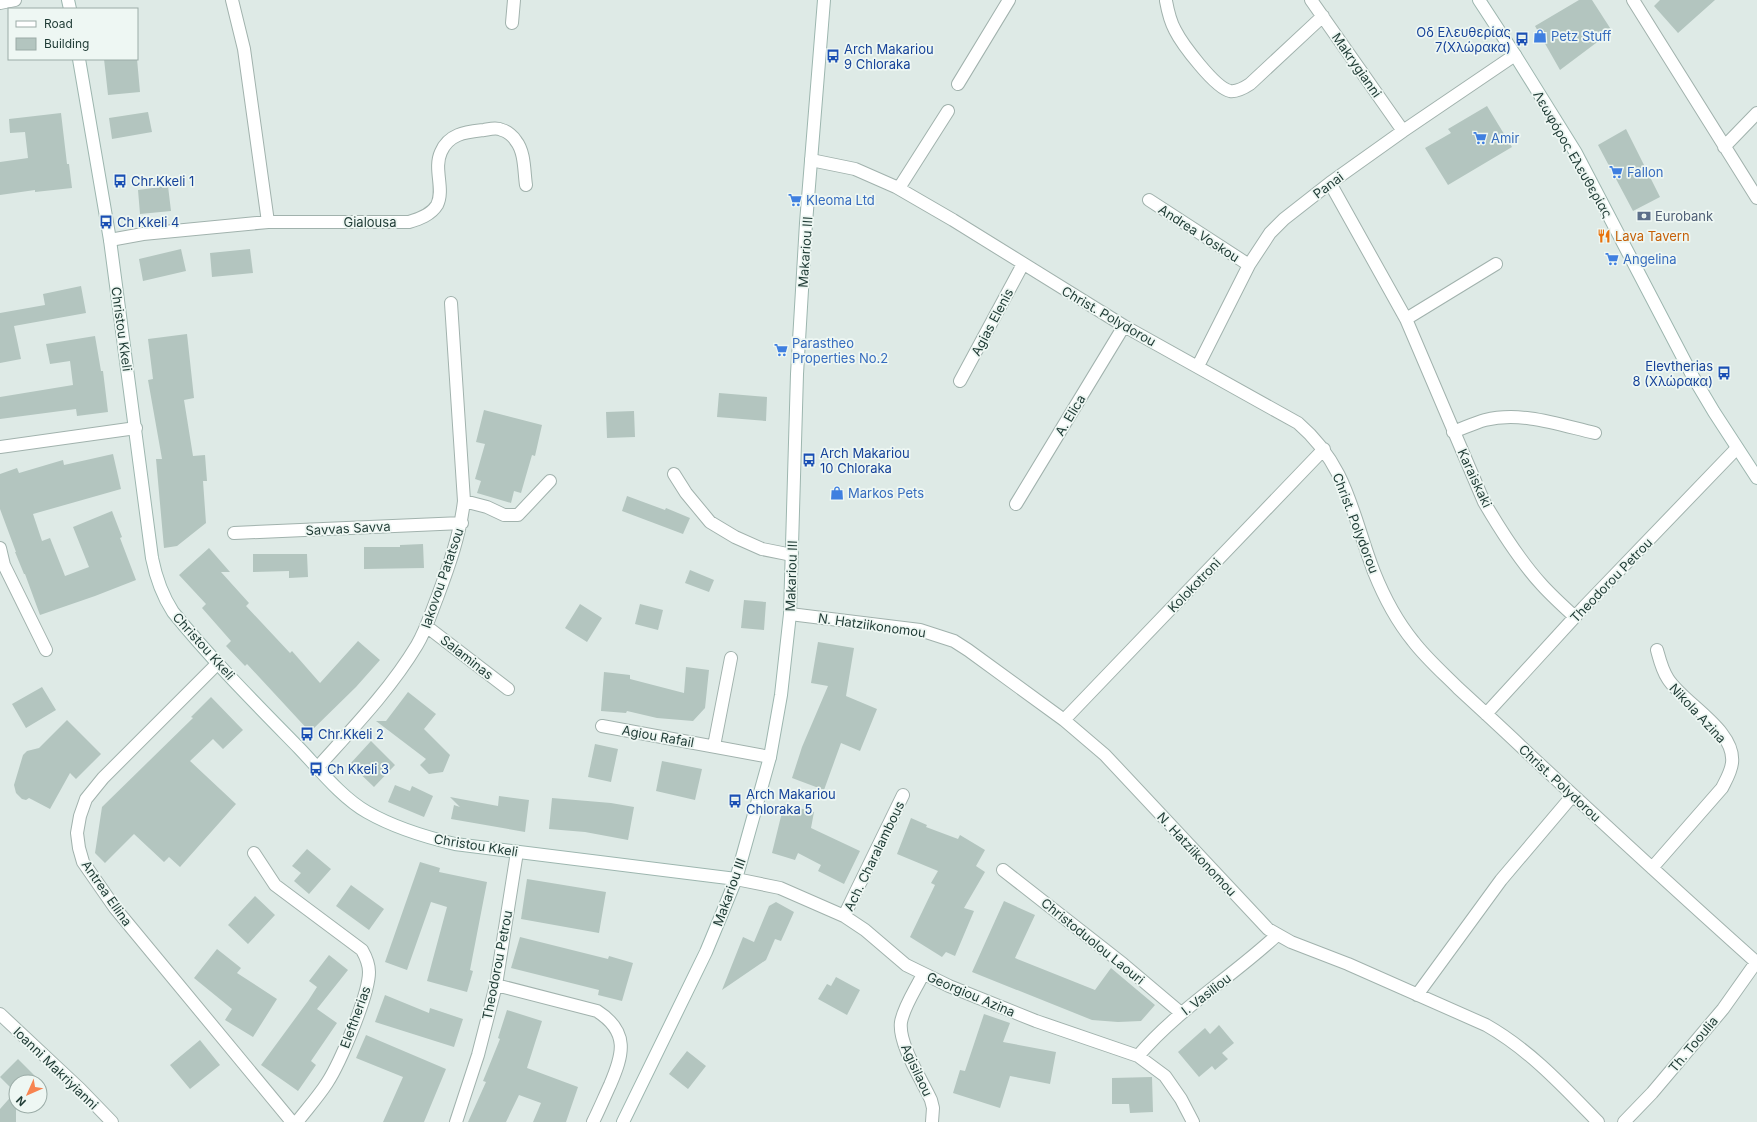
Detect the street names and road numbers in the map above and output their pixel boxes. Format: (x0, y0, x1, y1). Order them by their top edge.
street label: Makrygianni (1329, 30, 1385, 100)
street label: Λεωφόρος Ελευθερίας (1530, 88, 1616, 220)
street label: Panai (1310, 168, 1346, 202)
street label: Andrea Voskou (1156, 201, 1242, 265)
street label: Gialousa (344, 214, 396, 230)
street label: Makariou III (795, 216, 815, 288)
street label: Christ. Polydorou (1059, 283, 1159, 349)
street label: Agias Elenis (968, 285, 1017, 358)
street label: Christou Kkeli (108, 286, 136, 372)
street label: A. Elica (1051, 391, 1089, 439)
street label: Karaiskaki (1454, 446, 1496, 510)
street label: Christ. Polydorou (1330, 471, 1382, 575)
street label: Savvas Savva (305, 518, 391, 538)
street label: Iakovou Patatsou (417, 526, 467, 630)
street label: Theodorou Petrou (1567, 534, 1655, 626)
street label: Makariou III (782, 540, 800, 612)
street label: Kolokotroni (1164, 555, 1224, 615)
street label: Christou Kkeli (170, 609, 238, 683)
street label: N. Hatziikonomou (817, 610, 927, 640)
street label: Salaminas (437, 631, 497, 683)
street label: Nikola Azina (1666, 680, 1730, 746)
street label: Agiou Rafail (621, 722, 695, 750)
street label: Christ. Polydorou (1516, 741, 1604, 825)
street label: Ach. Charalambous (840, 798, 908, 914)
street label: N. Hatziikonomou (1154, 809, 1240, 899)
street label: Christou Kkeli (433, 830, 519, 860)
street label: Makariou III (709, 856, 749, 928)
street label: Antrea Ellina (79, 857, 135, 929)
street label: Christoduolou Laouri (1038, 894, 1148, 988)
street label: Theodorou Petrou (479, 909, 515, 1021)
street label: Georgiou Azina (924, 968, 1018, 1020)
street label: I. Vasiliou (1178, 970, 1234, 1018)
street label: Eleftherias (336, 984, 374, 1050)
street label: Th. Tooulia (1665, 1013, 1721, 1075)
street label: Ioanni Makriyianni (10, 1023, 102, 1113)
street label: Agisilaou (898, 1041, 936, 1099)

